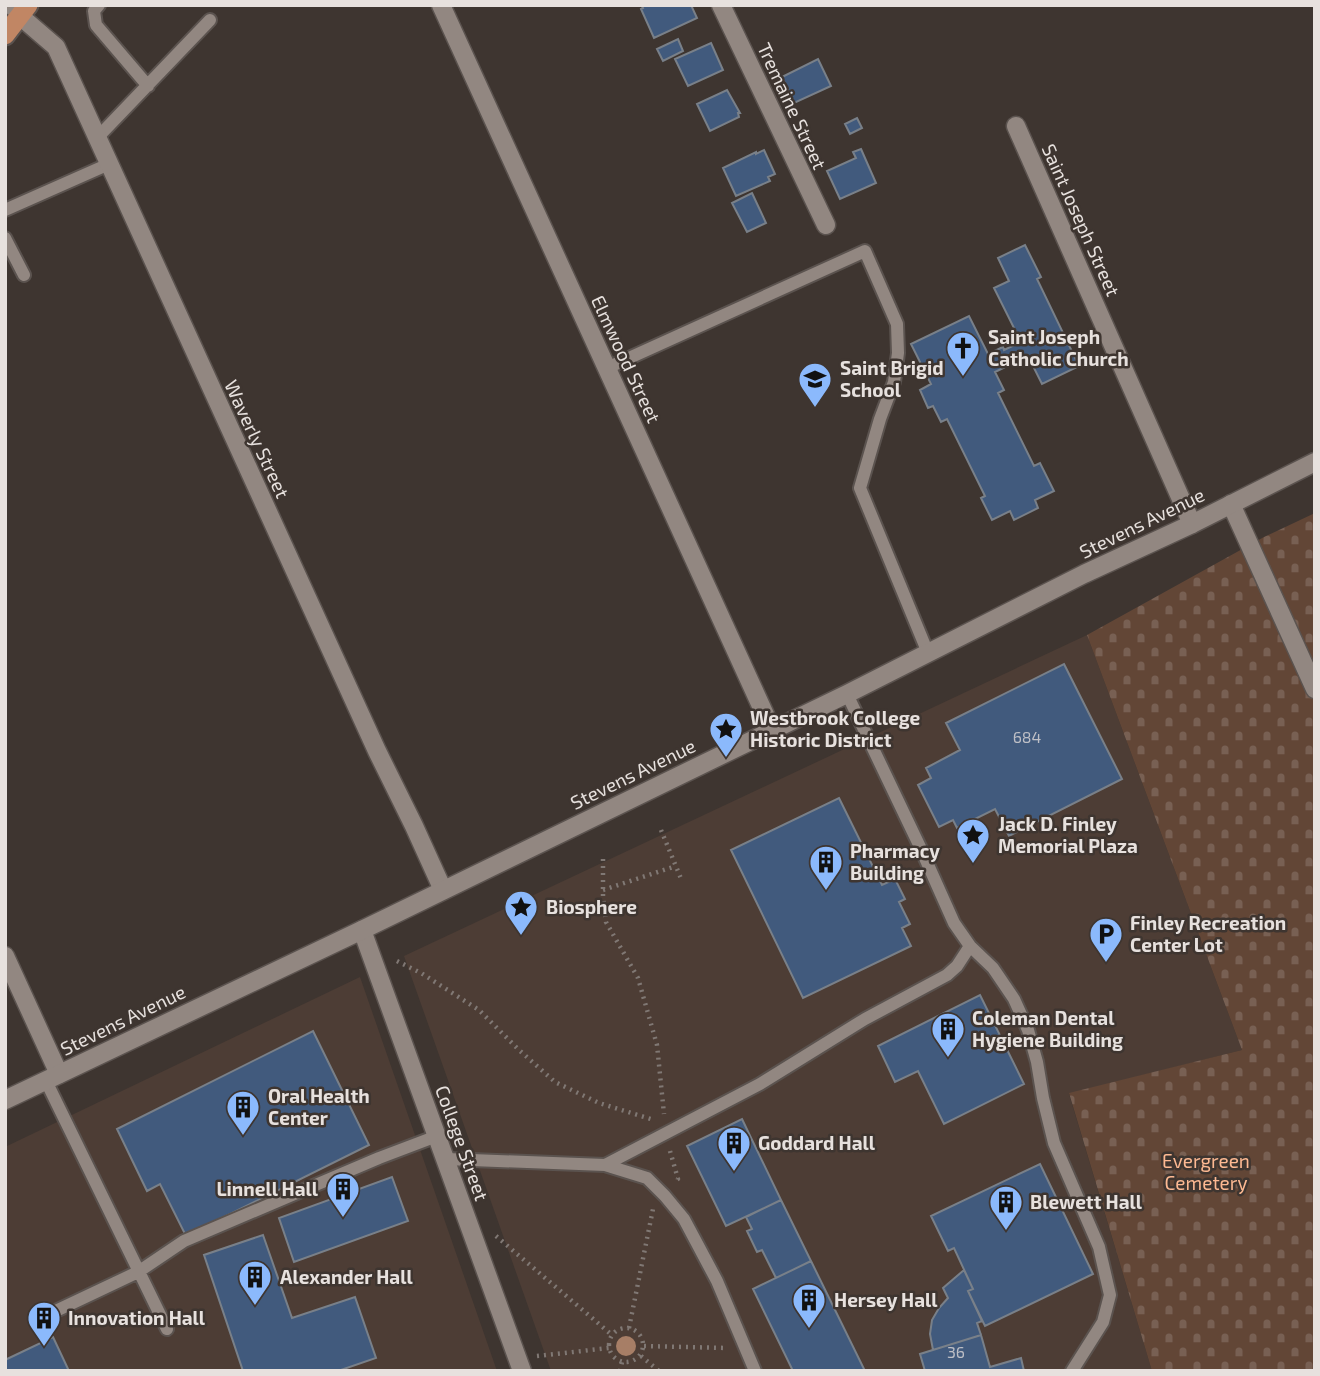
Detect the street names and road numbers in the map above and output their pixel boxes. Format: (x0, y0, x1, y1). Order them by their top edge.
street label: Tremaine Street (753, 39, 832, 173)
street label: Saint Joseph Street (1038, 140, 1125, 299)
street label: Elmwood Street (587, 291, 666, 426)
street label: Waverly Street (220, 376, 295, 502)
street label: Stevens Avenue (1076, 482, 1208, 563)
street label: Stevens Avenue (567, 733, 699, 814)
street label: Stevens Avenue (57, 979, 189, 1060)
street label: College Street (431, 1082, 494, 1204)

